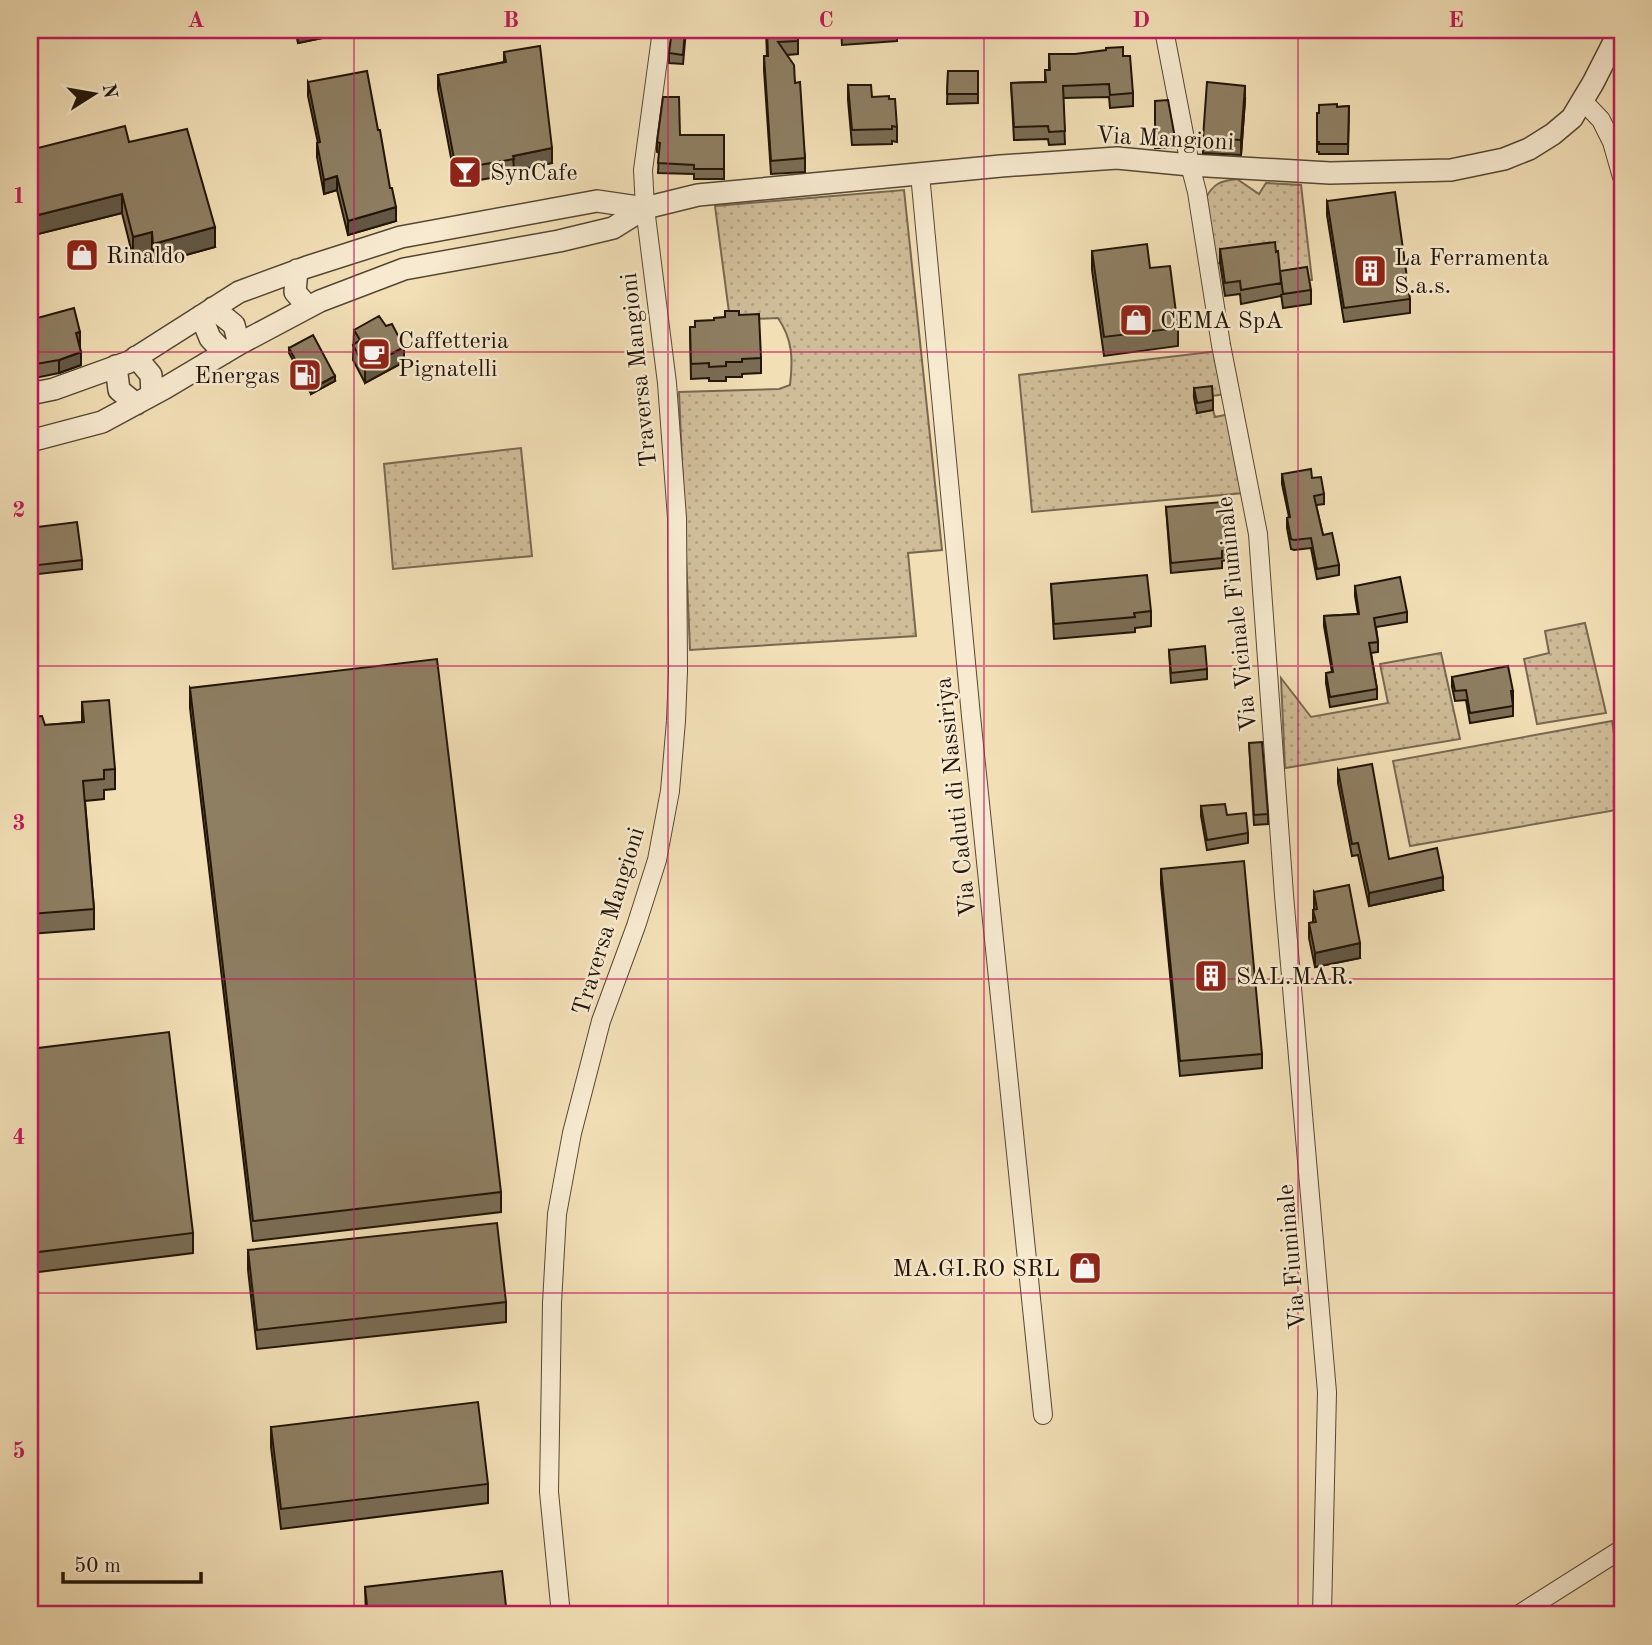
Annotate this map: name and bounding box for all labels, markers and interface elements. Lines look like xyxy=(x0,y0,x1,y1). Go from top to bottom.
text: A xyxy=(187,9,205,32)
text: B xyxy=(503,9,519,32)
text: C xyxy=(818,9,834,32)
text: D xyxy=(1132,9,1150,32)
text: E xyxy=(1448,9,1464,32)
north arrow xyxy=(60,60,130,130)
text: N xyxy=(98,82,119,101)
street label: Via Mangioni xyxy=(1095,124,1235,156)
bar icon: SynCafe xyxy=(446,153,484,191)
place label: SynCafe xyxy=(490,162,577,186)
text: 1 xyxy=(12,185,26,208)
shop icon: Rinaldo xyxy=(63,236,101,274)
place label: Rinaldo xyxy=(106,245,185,269)
place label: La Ferramenta S.a.s. xyxy=(1394,247,1549,299)
building icon: La Ferramenta S.a.s. xyxy=(1351,252,1389,290)
street label: Traversa Mangioni xyxy=(618,271,662,468)
shop icon: CEMA SpA xyxy=(1117,301,1155,339)
place label: CEMA SpA xyxy=(1160,310,1283,334)
place label: Caffetteria Pignatelli xyxy=(398,330,509,382)
cafe icon: Caffetteria Pignatelli xyxy=(355,335,393,373)
fuel station icon: Energas xyxy=(286,356,324,394)
place label: Energas xyxy=(194,365,280,389)
street label: Via Vicinale Fiuminale xyxy=(1214,495,1262,732)
text: 2 xyxy=(12,499,26,522)
street label: Via Caduti di Nassiriya xyxy=(932,676,982,918)
text: 3 xyxy=(12,812,26,835)
street label: Traversa Mangioni xyxy=(570,825,650,1018)
building icon: SAL.MAR. xyxy=(1192,957,1230,995)
place label: SAL.MAR. xyxy=(1236,966,1354,990)
text: 4 xyxy=(12,1126,26,1149)
street label: Via Fiuminale xyxy=(1275,1183,1311,1331)
shop icon: MA.GI.RO SRL xyxy=(1066,1249,1104,1287)
place label: MA.GI.RO SRL xyxy=(893,1258,1060,1282)
text: 5 xyxy=(12,1440,26,1463)
scale bar xyxy=(63,1540,201,1584)
text: 50 m xyxy=(74,1556,121,1577)

